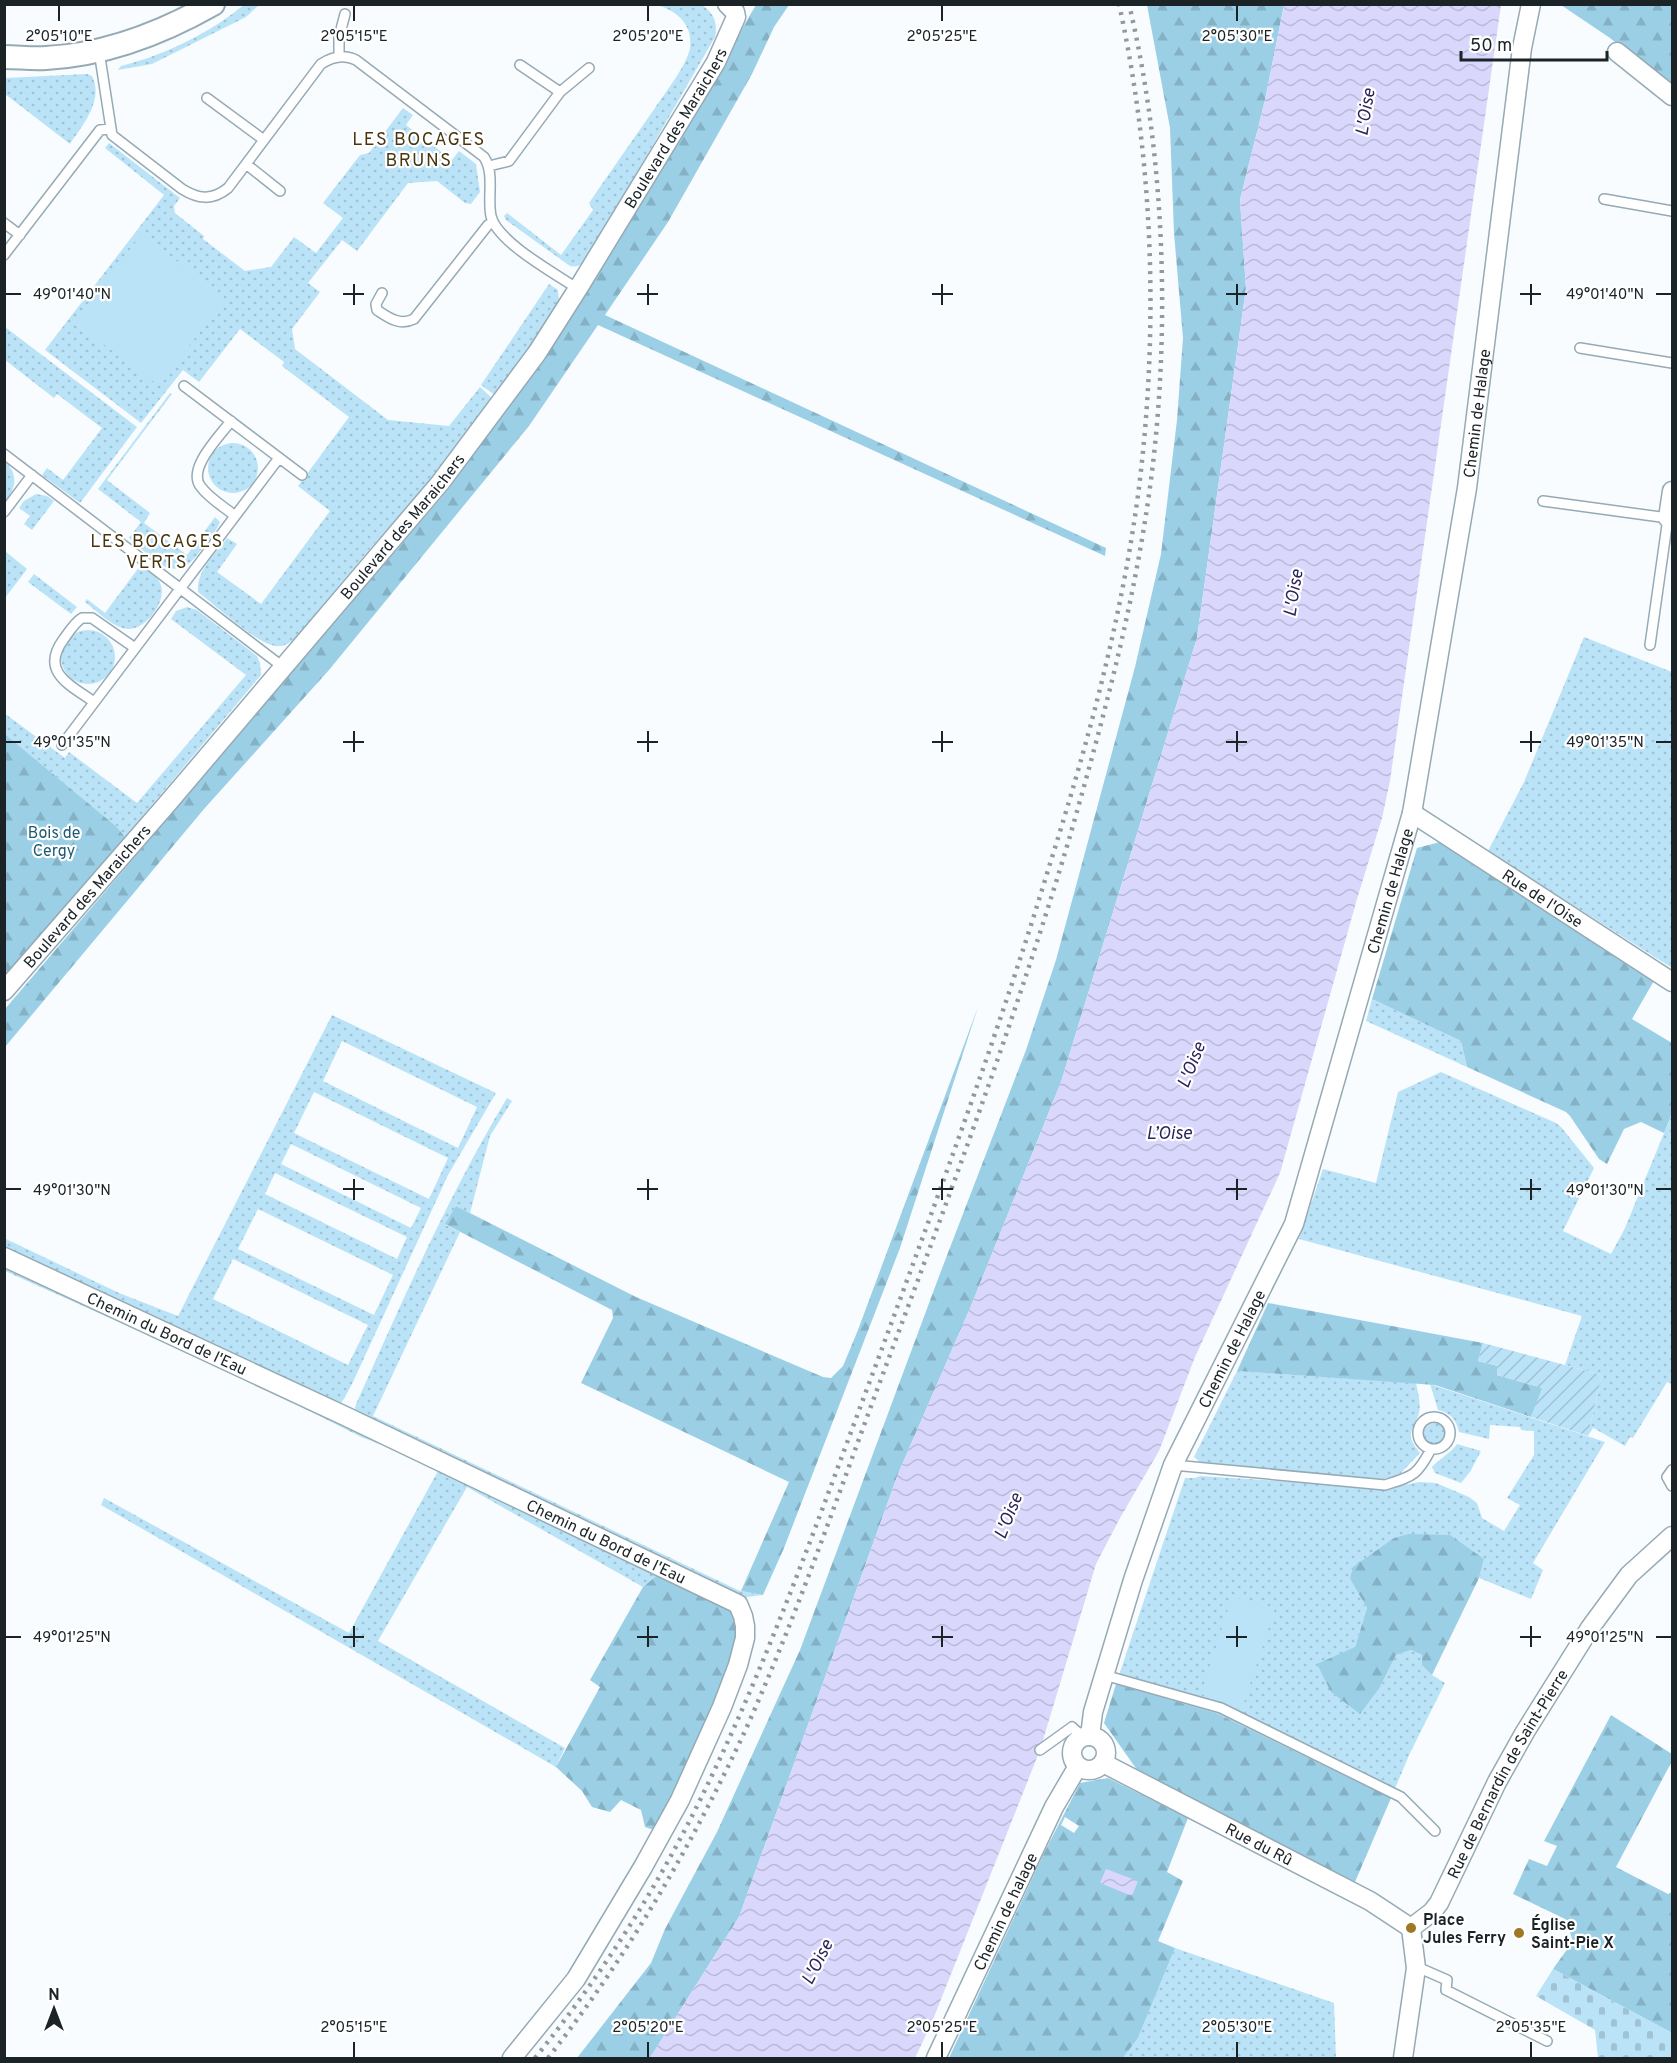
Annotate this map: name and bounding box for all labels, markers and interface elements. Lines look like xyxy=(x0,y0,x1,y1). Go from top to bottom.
scale bar xyxy=(1461,24,1606,62)
text: 2°05'10"E xyxy=(25,28,93,47)
text: 2°05'15"E xyxy=(320,28,388,47)
text: 2°05'20"E xyxy=(612,28,684,47)
text: 2°05'25"E xyxy=(907,28,978,47)
text: 2°05'30"E xyxy=(1201,28,1273,47)
text: 50 m xyxy=(1470,35,1512,58)
street label: Boulevard des Maraichers xyxy=(621,45,733,213)
water label: L'Oise xyxy=(1351,86,1382,138)
district label: LES BOCAGES BRUNS xyxy=(352,129,486,173)
text: 49°01'40"N xyxy=(33,286,111,305)
text: 49°01'40"N xyxy=(1566,286,1644,305)
street label: Chemin de Halage xyxy=(1460,348,1496,479)
street label: Boulevard des Maraichers xyxy=(337,451,470,605)
district label: LES BOCAGES VERTS xyxy=(90,531,224,575)
water label: L'Oise xyxy=(1279,567,1310,619)
text: 49°01'35"N xyxy=(33,734,111,753)
text: 49°01'35"N xyxy=(1566,734,1644,753)
street label: Boulevard des Maraichers xyxy=(20,821,156,973)
park label: Bois de Cergy xyxy=(28,824,80,862)
street label: Chemin de Halage xyxy=(1364,826,1419,957)
street label: Rue de l'Oise xyxy=(1497,866,1586,933)
water label: L'Oise xyxy=(1173,1039,1212,1092)
water label: L’Oise xyxy=(1146,1123,1193,1146)
text: 49°01'30"N xyxy=(33,1182,111,1201)
text: 49°01'30"N xyxy=(1566,1182,1644,1201)
street label: Chemin de Halage xyxy=(1195,1287,1271,1412)
street label: Chemin du Bord de l'Eau xyxy=(83,1289,250,1381)
water label: L'Oise xyxy=(990,1490,1029,1543)
street label: Chemin du Bord de l'Eau xyxy=(522,1496,689,1590)
text: 49°01'25"N xyxy=(33,1629,111,1648)
text: 49°01'25"N xyxy=(1566,1629,1644,1648)
street label: Rue de Bernardin de Saint-Pierre xyxy=(1444,1666,1574,1882)
street label: Rue du Rû xyxy=(1221,1820,1296,1871)
street label: Chemin de halage xyxy=(970,1850,1043,1974)
place label: Place Jules Ferry xyxy=(1423,1911,1506,1949)
place label: Église Saint-Pie X xyxy=(1531,1914,1614,1954)
marker: Place Jules Ferry xyxy=(1404,1921,1418,1935)
marker: Église Saint-Pie X xyxy=(1512,1926,1526,1940)
water label: L'Oise xyxy=(797,1936,840,1989)
north arrow xyxy=(24,1979,84,2039)
text: N xyxy=(48,1986,60,2006)
text: 2°05'15"E xyxy=(320,2019,388,2038)
text: 2°05'20"E xyxy=(612,2019,684,2038)
text: 2°05'25"E xyxy=(907,2019,978,2038)
text: 2°05'30"E xyxy=(1201,2019,1273,2038)
text: 2°05'35"E xyxy=(1496,2019,1566,2038)

